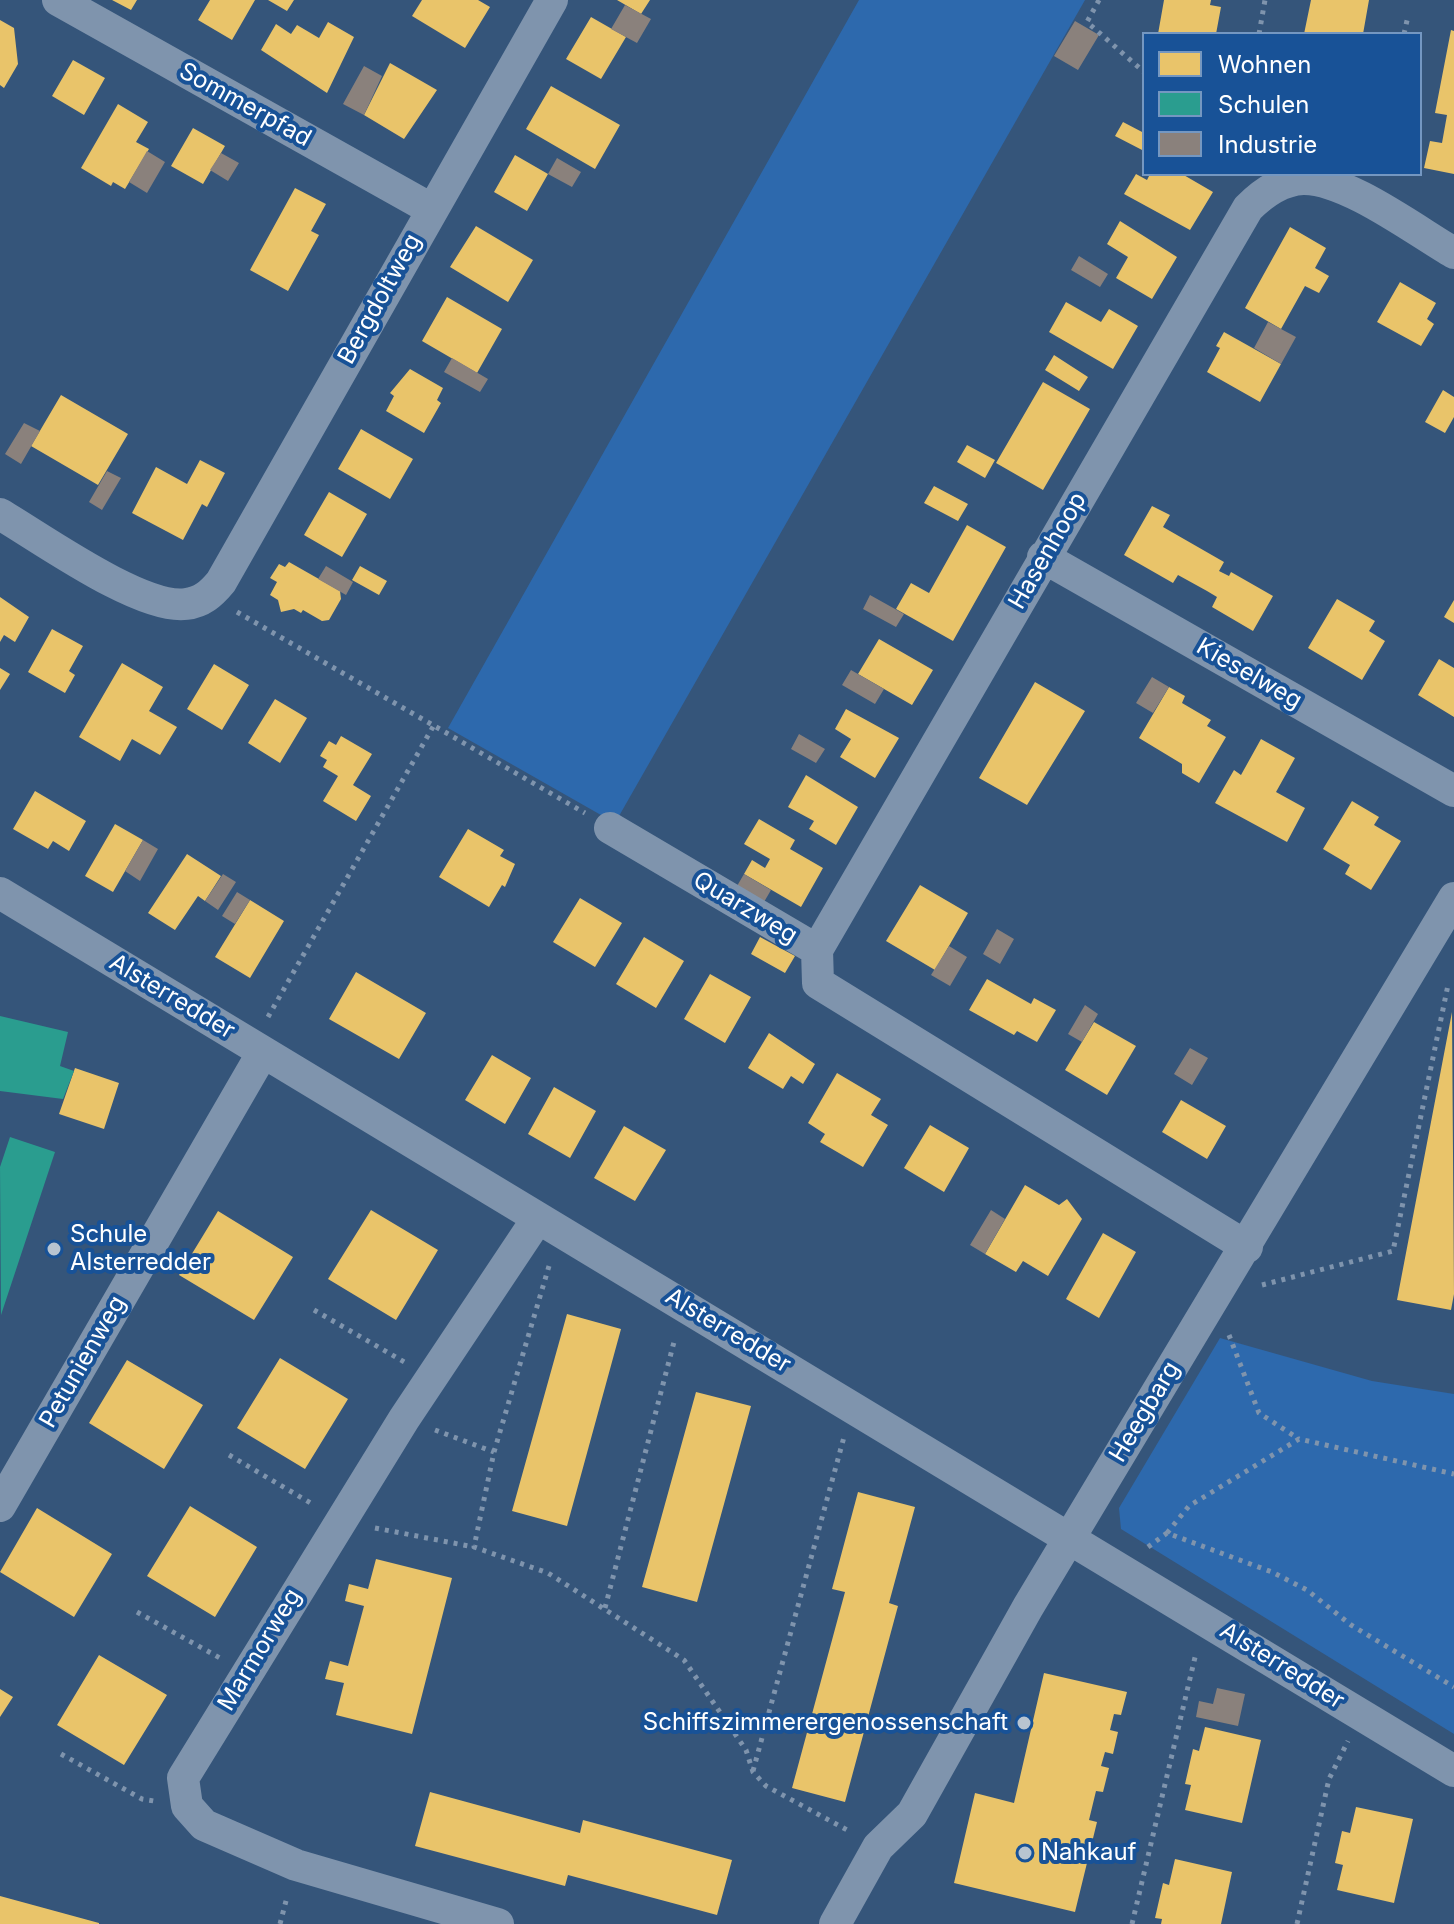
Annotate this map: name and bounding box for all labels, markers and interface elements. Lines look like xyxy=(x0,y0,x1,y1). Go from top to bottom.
legend xyxy=(1142,32,1422,176)
text: Wohnen xyxy=(1218,50,1311,79)
street label: Sommerpfad xyxy=(174,57,316,153)
text: Schulen xyxy=(1218,90,1309,119)
text: Industrie xyxy=(1218,130,1317,159)
street label: Bergdoltweg xyxy=(332,229,428,369)
street label: Hasenhoop xyxy=(1003,488,1093,614)
street label: Kieselweg xyxy=(1191,632,1307,716)
street label: Quarzweg xyxy=(688,866,802,950)
street label: Alsterredder xyxy=(104,948,240,1046)
place label: Schule Alsterredder xyxy=(70,1221,211,1277)
marker: Schule Alsterredder xyxy=(45,1240,63,1258)
street label: Alsterredder xyxy=(660,1282,796,1380)
street label: Petunienweg xyxy=(34,1291,132,1433)
street label: Heegbarg xyxy=(1104,1356,1186,1468)
street label: Marmorweg xyxy=(212,1584,308,1716)
street label: Alsterredder xyxy=(1215,1616,1349,1716)
place label: Schiffszimmerergenossenschaft xyxy=(643,1709,1008,1737)
marker: Schiffszimmerergenossenschaft xyxy=(1015,1714,1033,1732)
place label: Nahkauf xyxy=(1041,1839,1136,1867)
marker: Nahkauf xyxy=(1016,1844,1034,1862)

